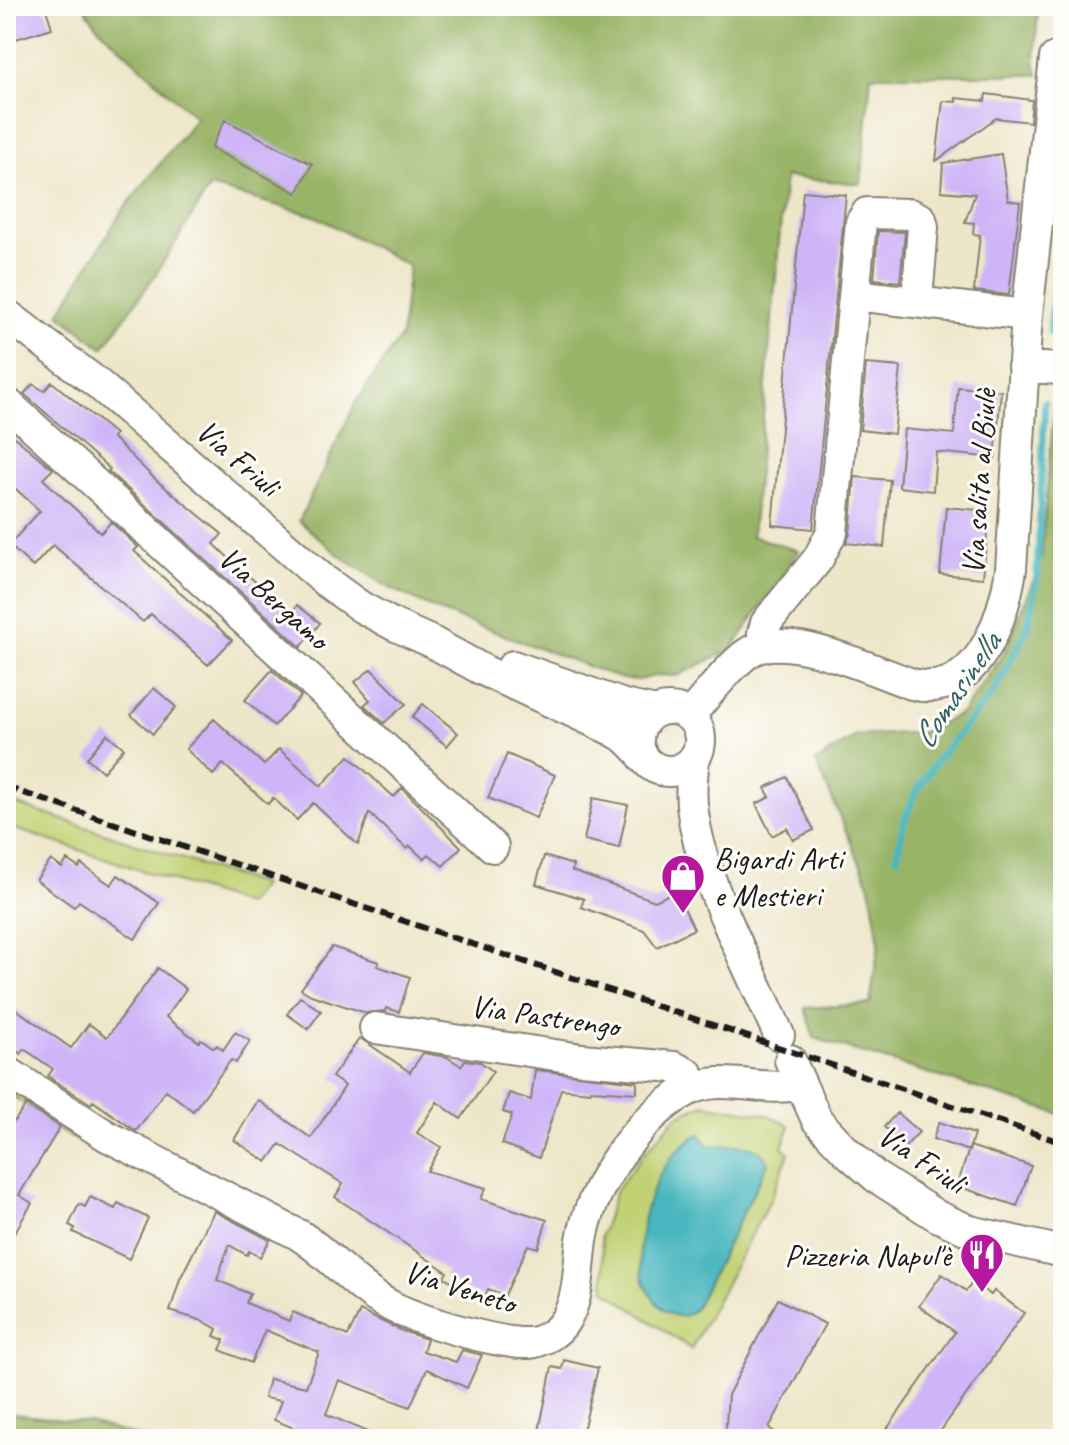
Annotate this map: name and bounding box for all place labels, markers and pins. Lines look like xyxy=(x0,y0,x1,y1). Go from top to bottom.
place label: Bigardi Arti e Mestieri xyxy=(714,838,847,916)
shop icon: Bigardi Arti e Mestieri xyxy=(659,852,707,915)
restaurant icon: Pizzeria Napul'è xyxy=(958,1231,1006,1294)
place label: Pizzeria Napul'è xyxy=(785,1235,954,1276)

